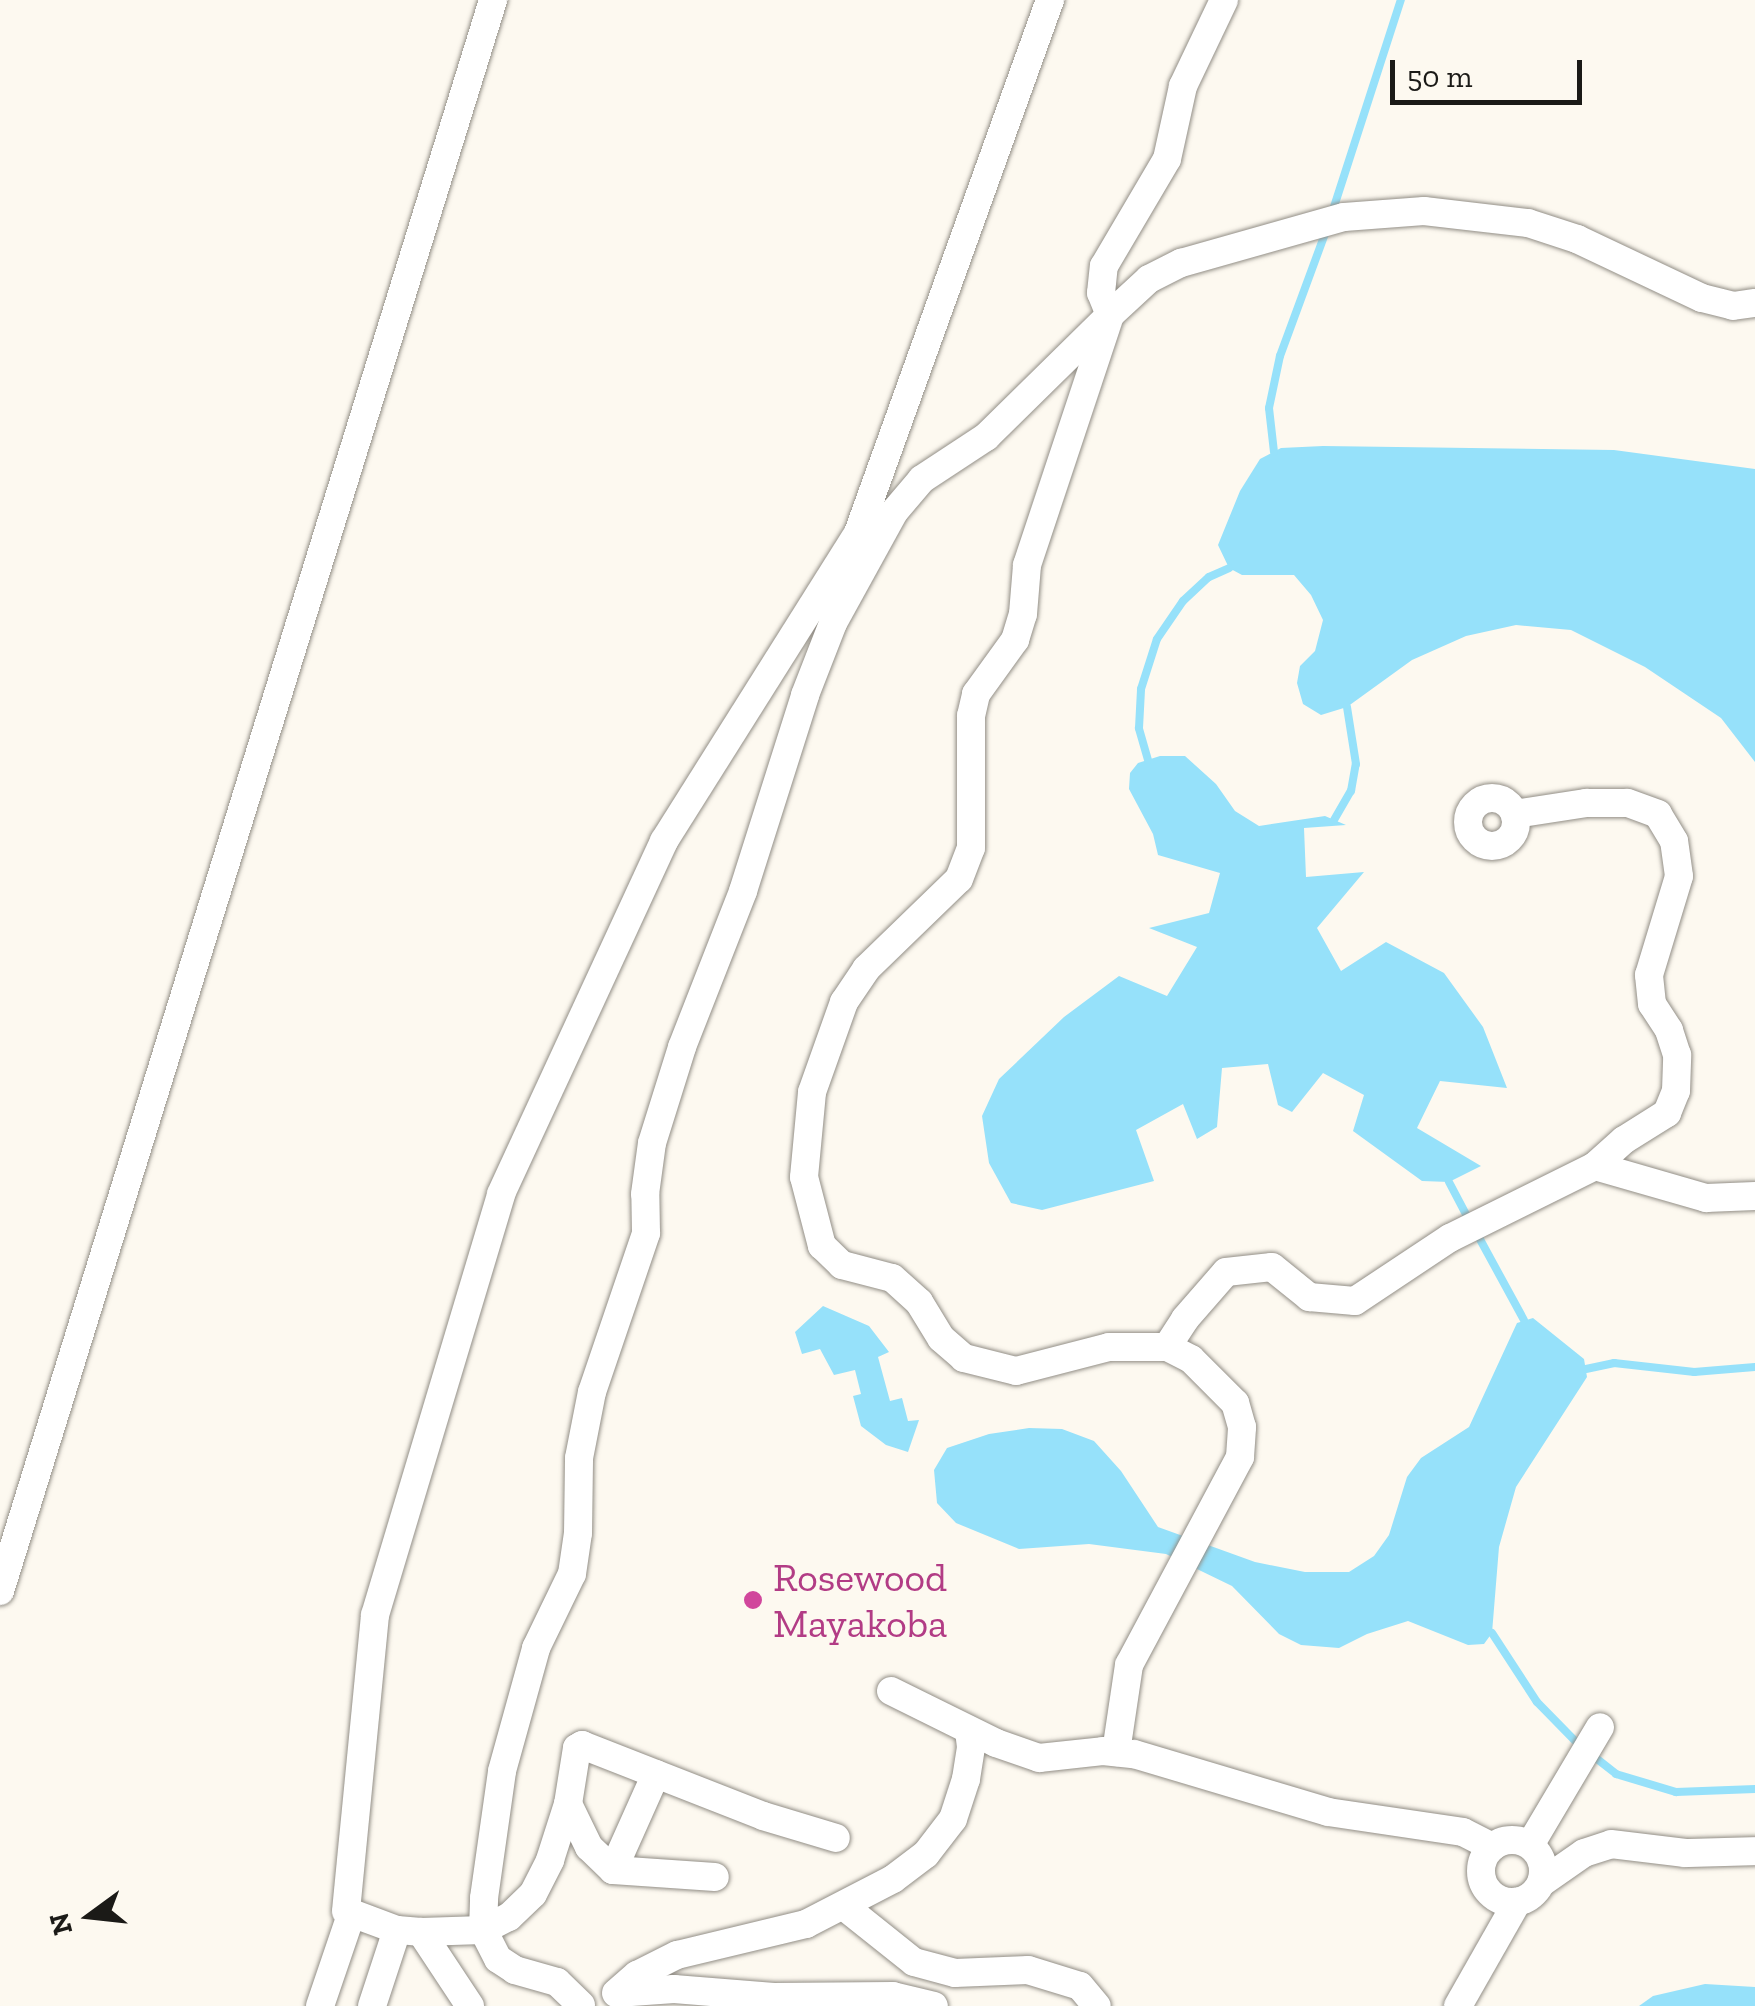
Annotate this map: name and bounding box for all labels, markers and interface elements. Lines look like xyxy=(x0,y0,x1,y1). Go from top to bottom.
scale bar xyxy=(1395,40,1588,102)
text: 50 m xyxy=(1407,59,1472,95)
place label: Rosewood Mayakoba xyxy=(773,1553,947,1647)
marker: Rosewood Mayakoba xyxy=(742,1589,764,1611)
north arrow xyxy=(40,1866,140,1966)
text: N xyxy=(42,1909,79,1938)

